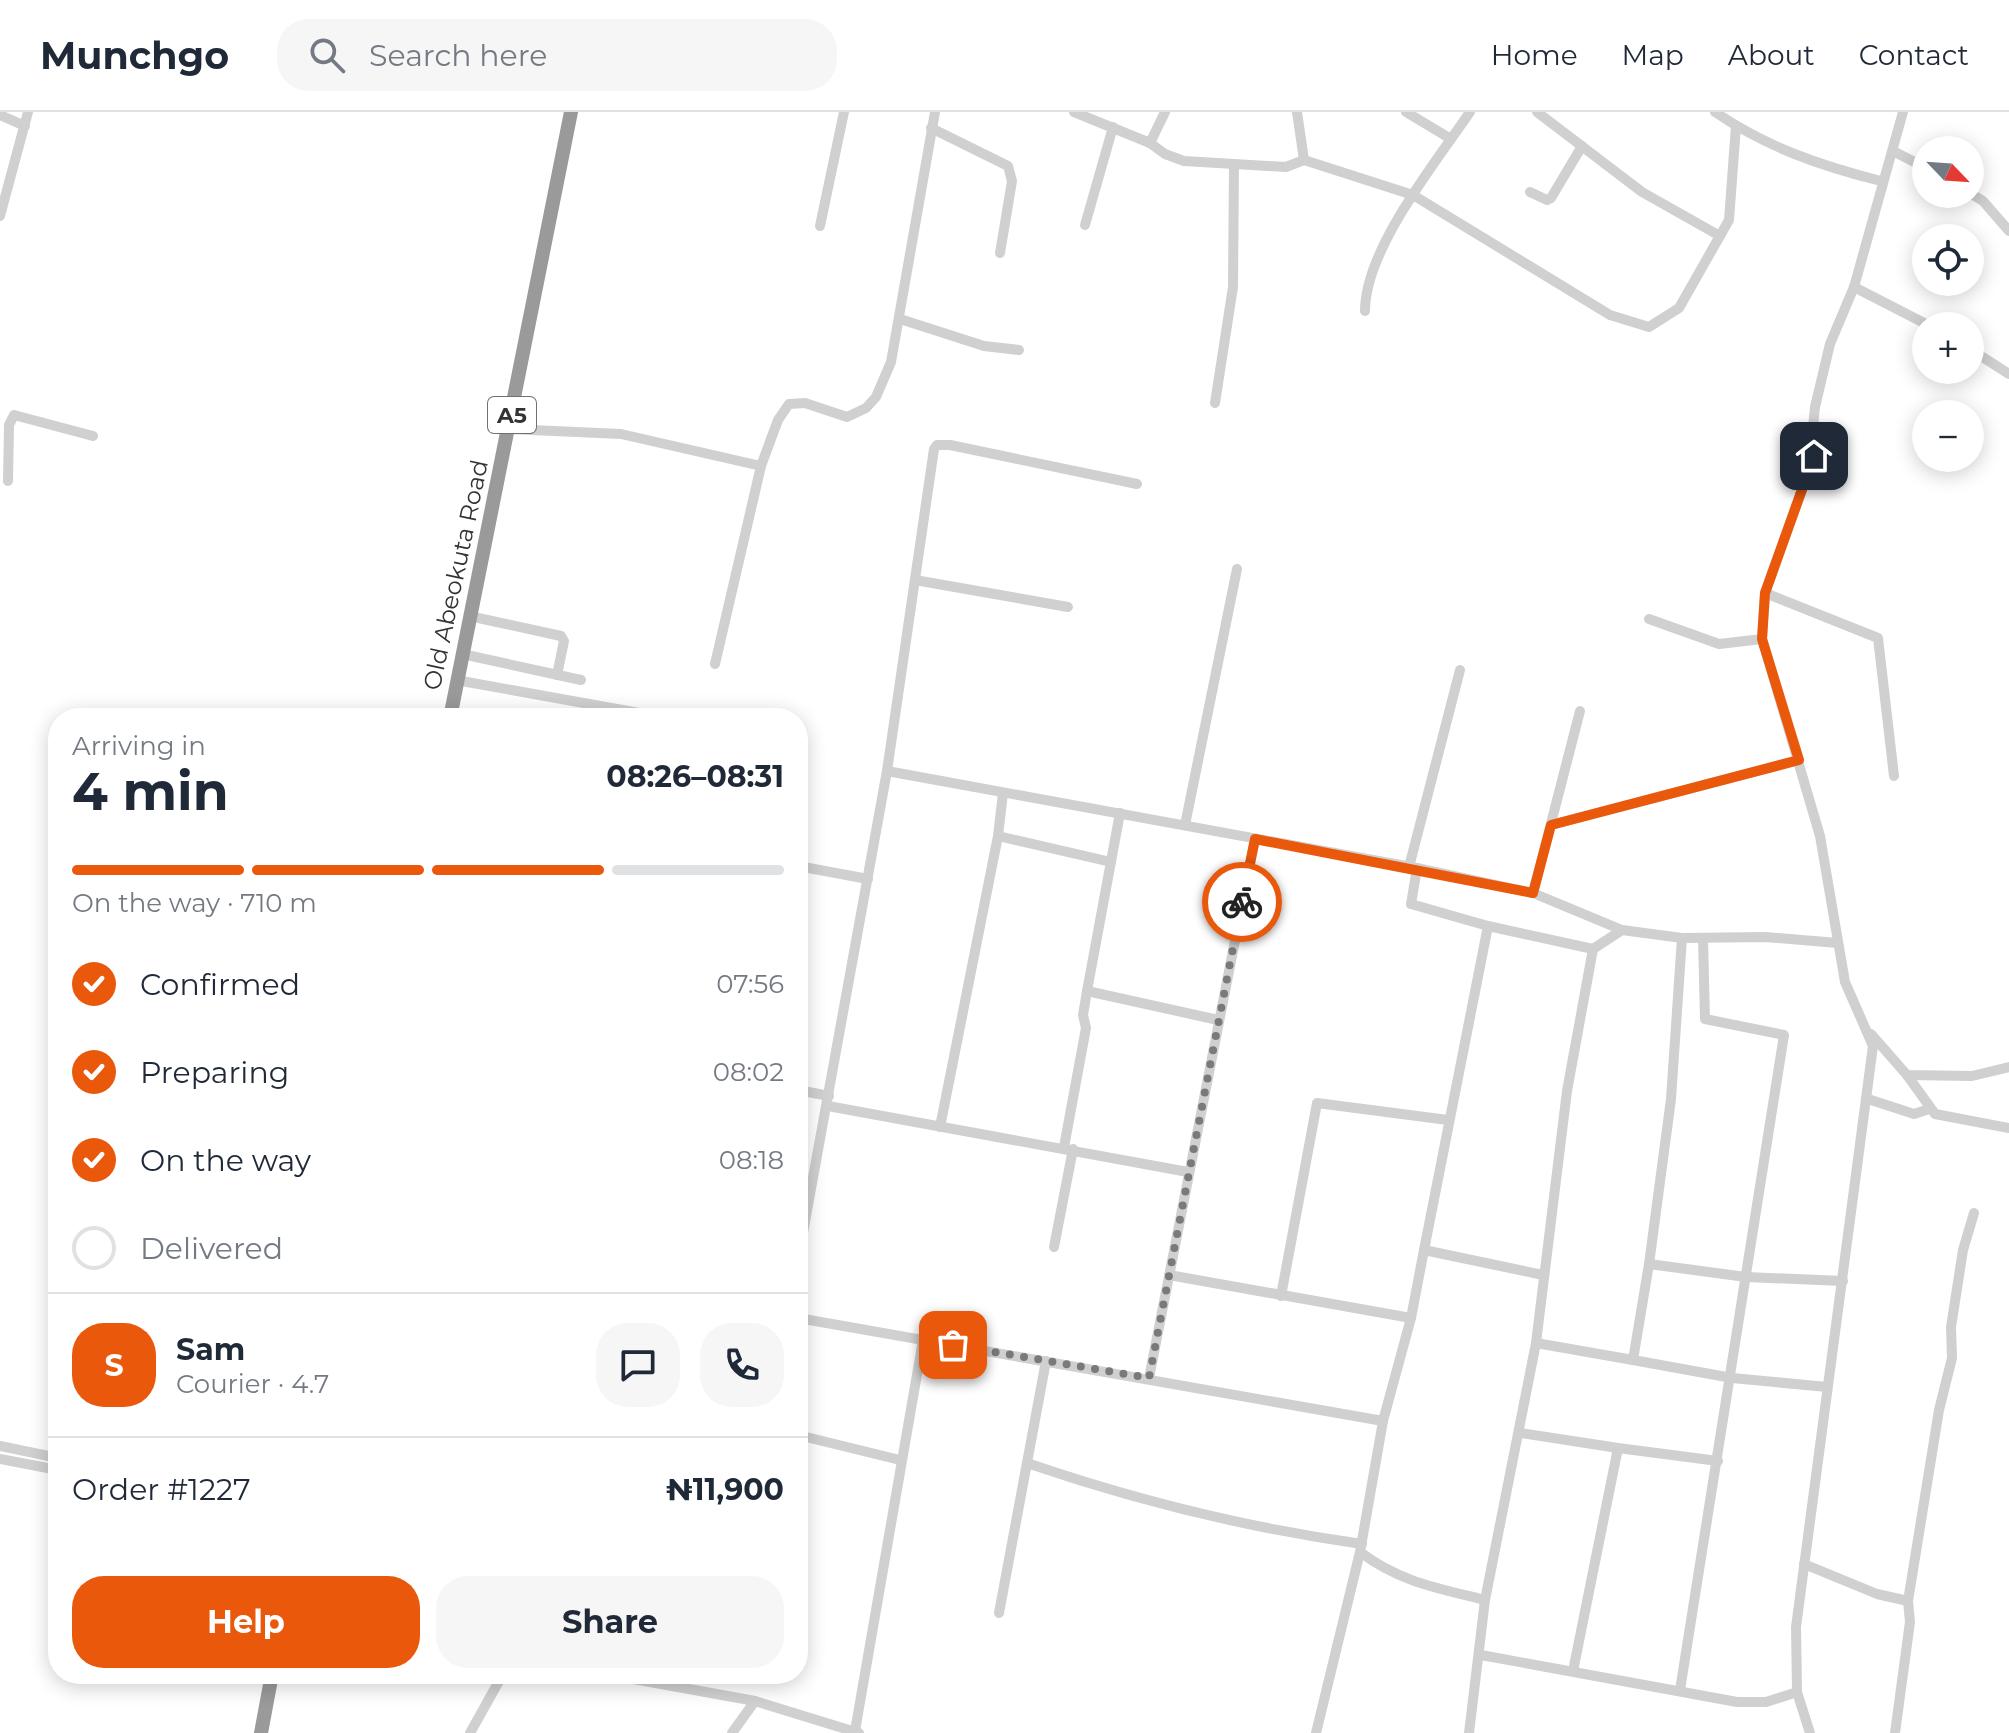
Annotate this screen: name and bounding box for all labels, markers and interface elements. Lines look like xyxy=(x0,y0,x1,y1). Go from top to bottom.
search box xyxy=(277,19,837,91)
text: Munchgo xyxy=(40,32,229,79)
icon: search xyxy=(305,33,349,77)
text: Search here xyxy=(369,37,547,74)
text: Home xyxy=(1491,38,1578,72)
text: Map xyxy=(1622,38,1684,72)
text: About xyxy=(1728,38,1815,72)
text: Contact xyxy=(1859,38,1969,72)
north arrow xyxy=(1912,136,1984,208)
map controls xyxy=(1912,136,1984,472)
button: locate xyxy=(1912,224,1984,296)
button: + xyxy=(1912,312,1984,384)
road number: A5 xyxy=(488,397,536,433)
button: − xyxy=(1912,400,1984,472)
pin xyxy=(1780,422,1848,490)
icon: home xyxy=(1792,434,1836,478)
street label: Old Abeokuta Road xyxy=(417,457,494,693)
text: Arriving in xyxy=(72,730,206,762)
text: 08:26–08:31 xyxy=(606,758,784,795)
text: 4 min xyxy=(72,760,229,823)
courier xyxy=(1202,862,1282,942)
icon: bike xyxy=(1220,880,1264,924)
text: On the way · 710 m xyxy=(72,887,317,919)
icon: check xyxy=(72,962,116,1006)
text: Confirmed xyxy=(140,966,300,1003)
text: 07:56 xyxy=(716,968,784,1000)
icon: check xyxy=(72,1050,116,1094)
text: Preparing xyxy=(140,1054,289,1091)
text: 08:02 xyxy=(713,1056,784,1088)
icon: check xyxy=(72,1138,116,1182)
text: On the way xyxy=(140,1142,311,1179)
text: 08:18 xyxy=(719,1144,784,1176)
text: Delivered xyxy=(140,1230,283,1267)
pin xyxy=(919,1311,987,1379)
button: chat xyxy=(596,1323,680,1407)
button: phone xyxy=(700,1323,784,1407)
icon: bag xyxy=(931,1323,975,1367)
text: Sam xyxy=(176,1331,245,1368)
text: S xyxy=(104,1347,124,1384)
text: Courier · 4.7 xyxy=(176,1368,329,1400)
text: Order #1227 xyxy=(72,1471,251,1508)
text: ₦11,900 xyxy=(666,1471,784,1508)
button: Help xyxy=(72,1576,420,1668)
button: Share xyxy=(436,1576,784,1668)

